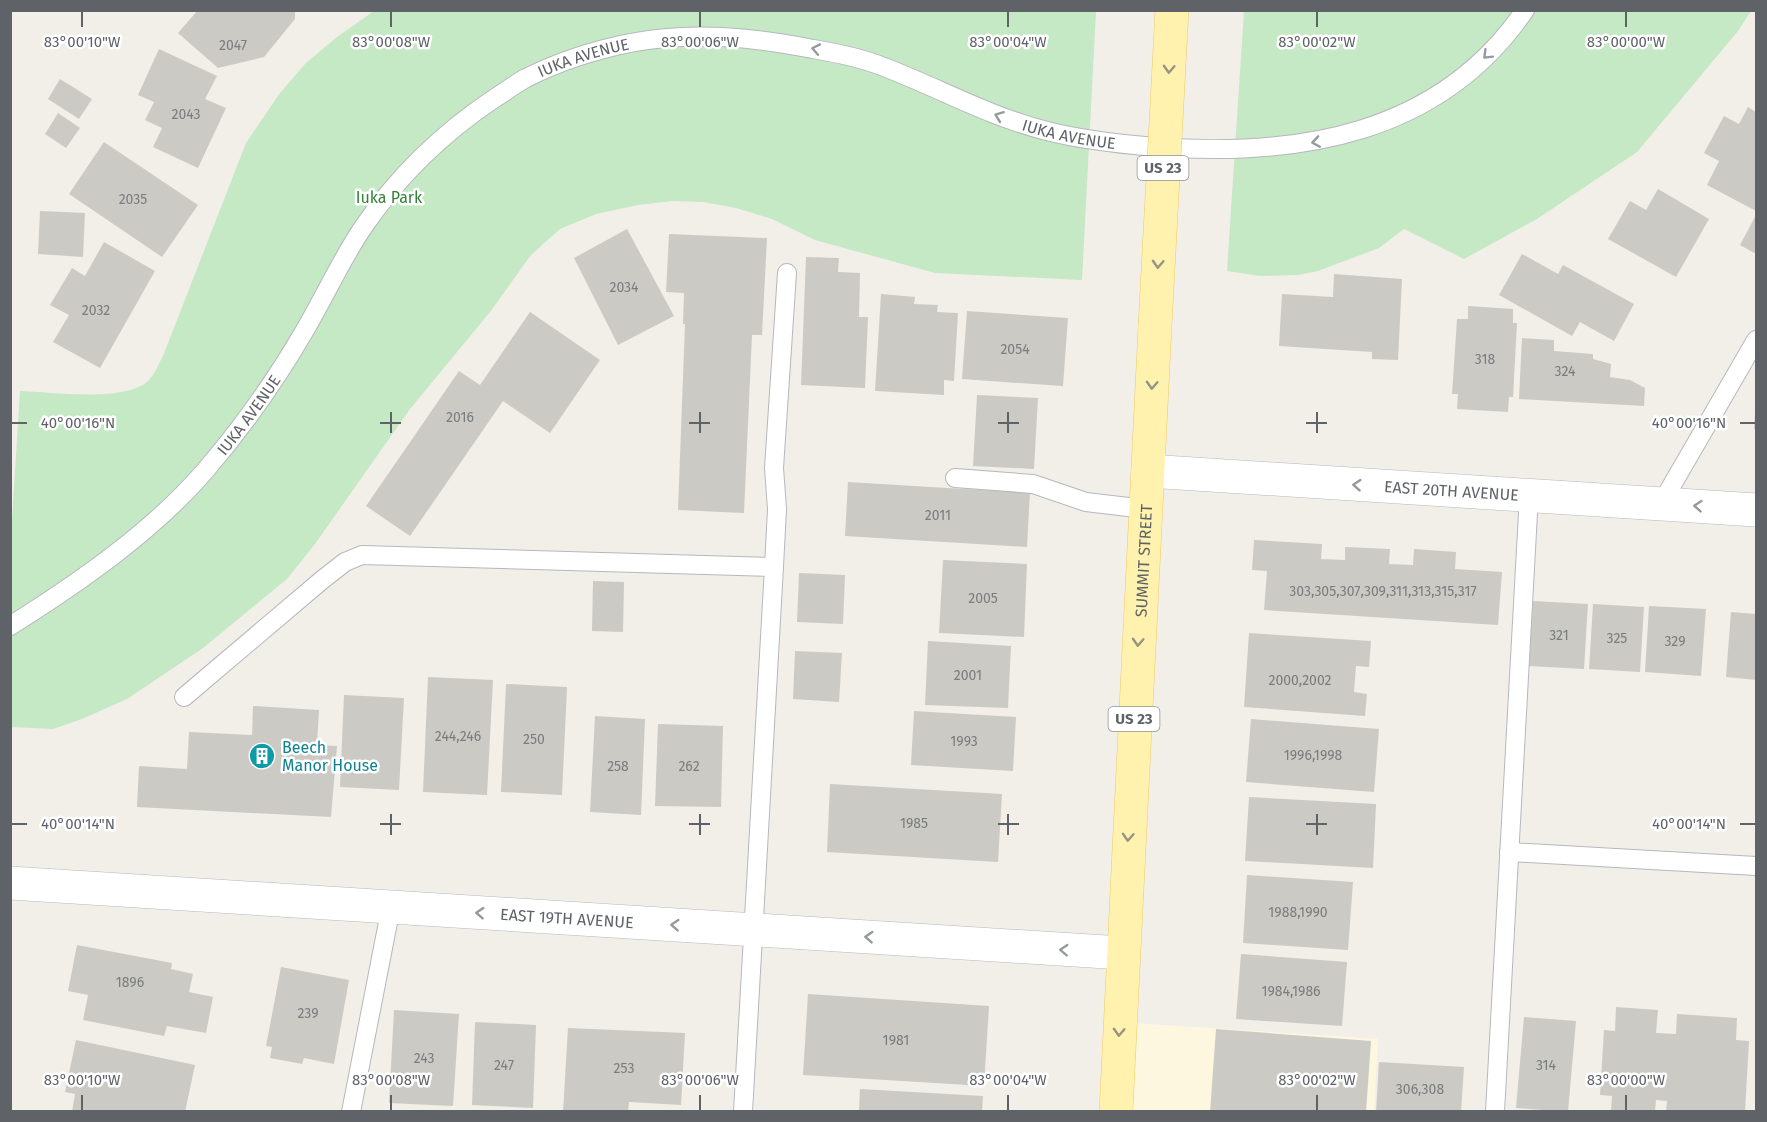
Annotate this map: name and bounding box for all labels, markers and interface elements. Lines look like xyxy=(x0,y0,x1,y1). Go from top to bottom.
text: 83°00'10"W xyxy=(44,33,121,51)
text: 83°00'08"W xyxy=(352,33,431,51)
text: 83°00'06"W xyxy=(661,33,739,51)
text: 83°00'04"W xyxy=(969,33,1047,51)
text: 83°00'02"W xyxy=(1278,33,1356,51)
text: 83°00'00"W xyxy=(1587,33,1666,51)
street label: IUKA AVENUE xyxy=(535,34,631,81)
house number: 2047 xyxy=(219,37,247,54)
one-way arrow xyxy=(812,43,822,56)
one-way arrow xyxy=(1484,48,1495,59)
one-way arrow xyxy=(1162,64,1175,73)
house number: 2043 xyxy=(172,106,200,123)
one-way arrow xyxy=(994,111,1005,123)
street label: IUKA AVENUE xyxy=(1020,115,1117,153)
one-way arrow xyxy=(1311,135,1320,147)
road number: US 23 xyxy=(1138,156,1188,180)
park label: Iuka Park xyxy=(356,188,423,207)
house number: 2035 xyxy=(119,191,147,208)
one-way arrow xyxy=(1152,259,1165,268)
house number: 2034 xyxy=(610,279,639,296)
house number: 2032 xyxy=(82,302,110,319)
house number: 2054 xyxy=(1000,341,1030,358)
house number: 318 xyxy=(1475,351,1495,368)
house number: 324 xyxy=(1555,363,1576,380)
street label: IUKA AVENUE xyxy=(213,371,284,459)
one-way arrow xyxy=(1146,380,1159,389)
house number: 2016 xyxy=(446,409,474,426)
text: 40°00'16"N xyxy=(41,414,115,432)
text: 40°00'16"N xyxy=(1652,414,1726,432)
street label: EAST 20TH AVENUE xyxy=(1383,477,1519,504)
one-way arrow xyxy=(1352,479,1361,492)
one-way arrow xyxy=(1694,500,1703,513)
street label: SUMMIT STREET xyxy=(1131,503,1156,618)
house number: 2011 xyxy=(925,507,951,524)
house number: 303,305,307,309,311,313,315,317 xyxy=(1289,583,1477,600)
house number: 2005 xyxy=(968,590,998,607)
house number: 321 xyxy=(1549,627,1569,644)
house number: 325 xyxy=(1607,630,1627,647)
house number: 329 xyxy=(1665,633,1686,650)
one-way arrow xyxy=(1132,638,1145,647)
house number: 2001 xyxy=(954,667,982,684)
house number: 2000,2002 xyxy=(1268,672,1332,689)
road number: US 23 xyxy=(1108,707,1160,731)
house number: 244,246 xyxy=(435,728,481,745)
house number: 250 xyxy=(523,731,545,748)
house number: 1993 xyxy=(950,733,978,750)
place label: Beech Manor House xyxy=(282,738,378,775)
building icon: Beech Manor House xyxy=(247,741,277,771)
house number: 1996,1998 xyxy=(1284,747,1343,764)
house number: 258 xyxy=(607,758,629,775)
house number: 262 xyxy=(678,758,700,775)
text: 40°00'14"N xyxy=(41,815,115,833)
house number: 1985 xyxy=(900,815,928,832)
text: 40°00'14"N xyxy=(1652,815,1726,833)
one-way arrow xyxy=(1122,833,1135,842)
street label: EAST 19TH AVENUE xyxy=(500,904,634,932)
house number: 1988,1990 xyxy=(1268,904,1328,921)
one-way arrow xyxy=(475,906,484,919)
one-way arrow xyxy=(670,919,679,932)
one-way arrow xyxy=(865,931,874,944)
one-way arrow xyxy=(1059,943,1068,956)
house number: 1896 xyxy=(116,974,144,991)
house number: 1984,1986 xyxy=(1261,983,1321,1000)
house number: 239 xyxy=(297,1005,319,1022)
one-way arrow xyxy=(1112,1027,1125,1036)
house number: 1981 xyxy=(883,1032,909,1049)
house number: 243 xyxy=(414,1050,434,1067)
house number: 247 xyxy=(494,1057,514,1074)
house number: 314 xyxy=(1536,1057,1557,1074)
house number: 253 xyxy=(614,1060,634,1077)
text: 83°00'10"W xyxy=(44,1071,121,1089)
text: 83°00'08"W xyxy=(352,1071,431,1089)
text: 83°00'06"W xyxy=(661,1071,739,1089)
text: 83°00'04"W xyxy=(969,1071,1047,1089)
text: 83°00'02"W xyxy=(1278,1071,1356,1089)
text: 83°00'00"W xyxy=(1587,1071,1666,1089)
house number: 306,308 xyxy=(1396,1081,1444,1098)

